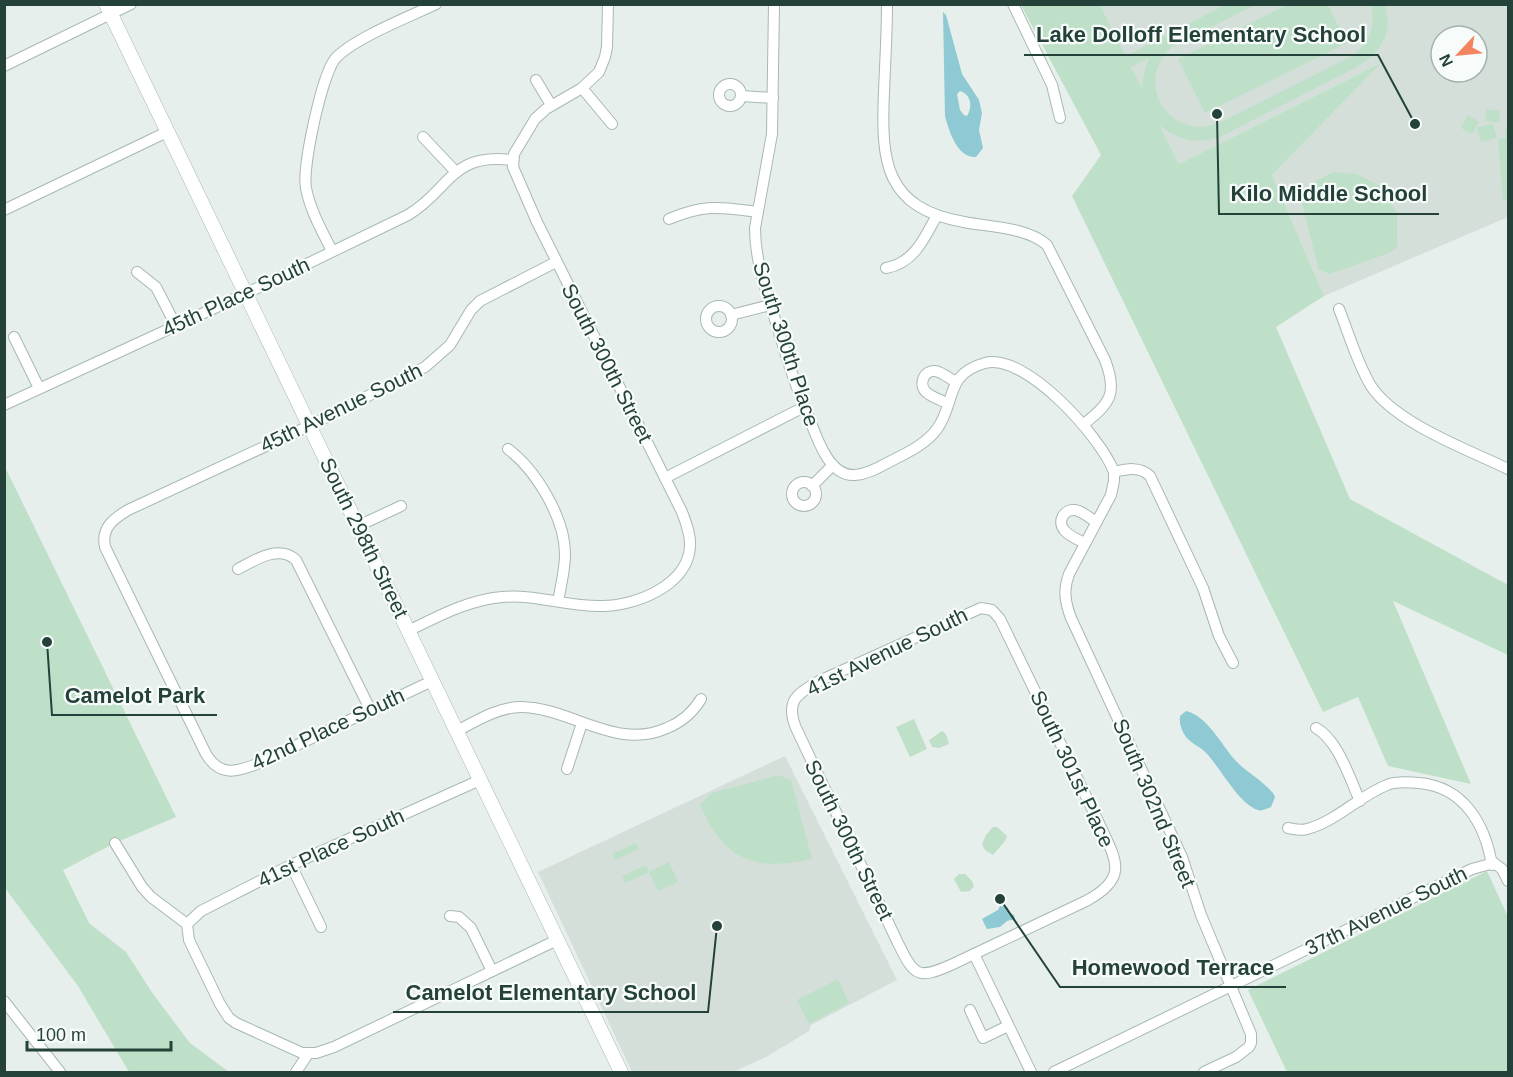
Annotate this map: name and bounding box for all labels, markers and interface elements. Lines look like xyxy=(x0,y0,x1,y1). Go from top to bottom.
callout: Lake Dolloff Elementary School xyxy=(1024,15,1378,55)
text: Lake Dolloff Elementary School xyxy=(1036,22,1366,47)
north arrow xyxy=(1429,24,1489,84)
text: N xyxy=(1436,51,1456,69)
callout: Kilo Middle School xyxy=(1219,174,1439,214)
text: Kilo Middle School xyxy=(1231,181,1427,206)
street label: 45th Place South xyxy=(158,252,313,341)
street label: South 300th Place xyxy=(749,259,824,429)
street label: South 300th Street xyxy=(557,280,658,446)
street label: 45th Avenue South xyxy=(256,358,425,457)
street label: South 298th Street xyxy=(316,454,413,622)
street label: 41st Avenue South xyxy=(803,603,971,700)
callout: Camelot Park xyxy=(52,675,217,715)
text: Camelot Park xyxy=(65,683,206,708)
street label: 42nd Place South xyxy=(248,683,408,774)
street label: South 301st Place xyxy=(1026,687,1119,851)
street label: South 302nd Street xyxy=(1109,715,1200,891)
street label: South 300th Street xyxy=(801,756,898,924)
street label: 41st Place South xyxy=(254,804,408,892)
street label: 37th Avenue South xyxy=(1301,861,1470,960)
callout: Homewood Terrace xyxy=(1060,947,1286,987)
text: Homewood Terrace xyxy=(1072,955,1274,980)
callout: Camelot Elementary School xyxy=(393,972,708,1012)
text: Camelot Elementary School xyxy=(406,980,696,1005)
scale bar xyxy=(27,1014,171,1052)
text: 100 m xyxy=(36,1025,86,1045)

